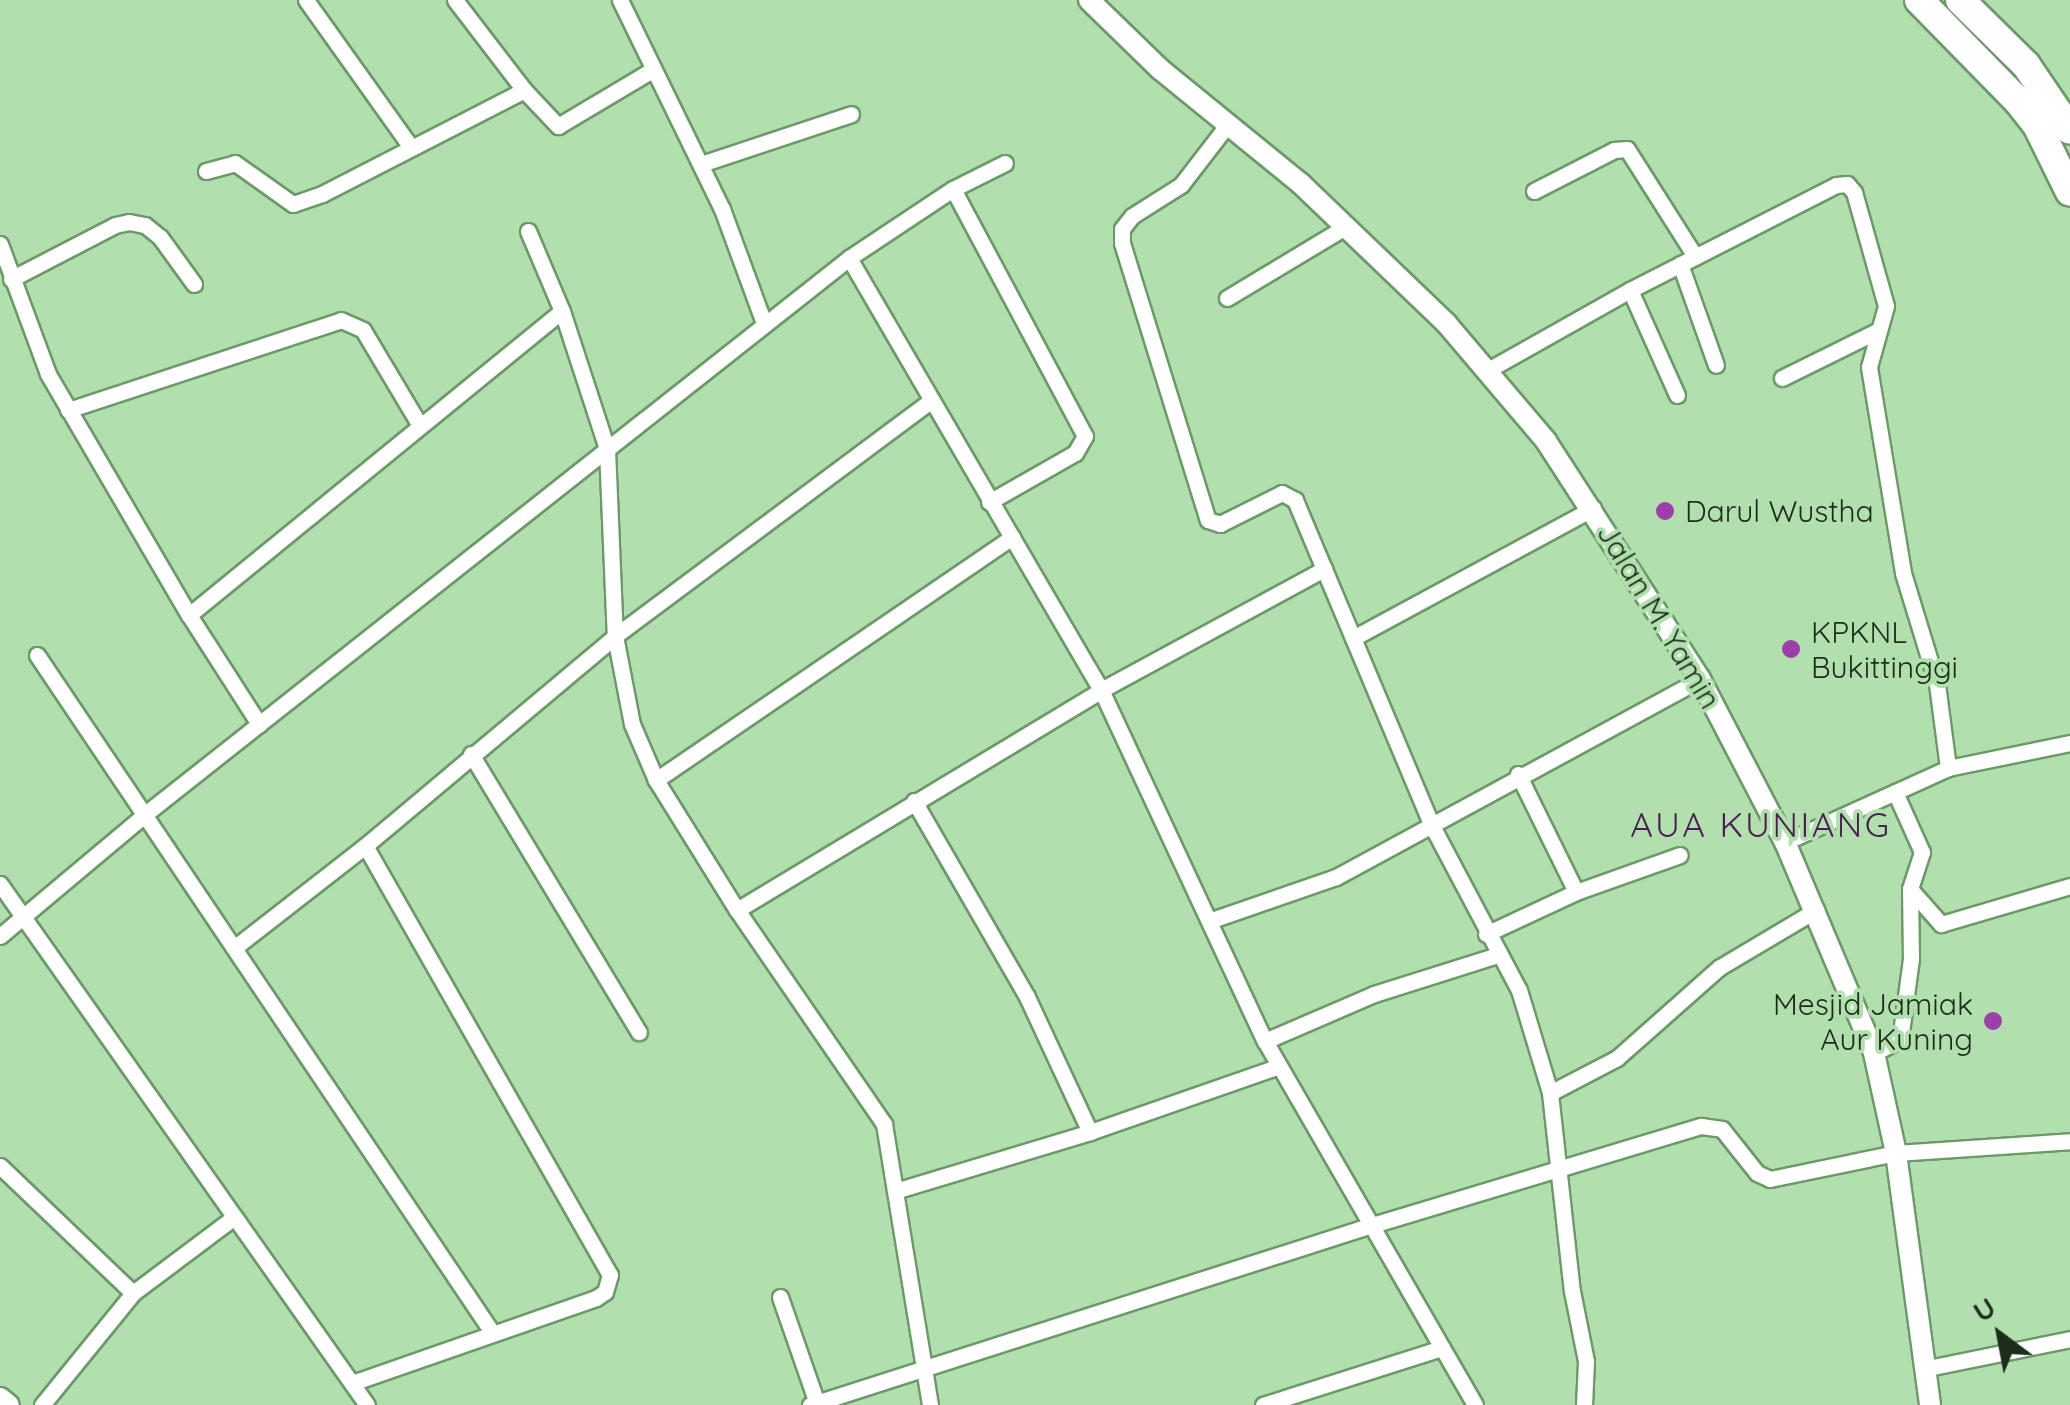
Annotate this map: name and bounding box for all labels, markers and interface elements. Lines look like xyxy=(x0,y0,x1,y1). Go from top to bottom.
place label: Darul Wustha xyxy=(1685,493,1874,529)
marker: Darul Wustha xyxy=(1654,500,1676,522)
street label: Jalan M. Yamin xyxy=(1590,517,1728,715)
place label: KPKNL Bukittinggi xyxy=(1811,614,1958,684)
marker: KPKNL Bukittinggi xyxy=(1780,638,1802,660)
district label: AUA KUNIANG xyxy=(1630,803,1892,845)
place label: Mesjid Jamiak Aur Kuning xyxy=(1773,986,1973,1056)
marker: Mesjid Jamiak Aur Kuning xyxy=(1982,1010,2004,1032)
north arrow xyxy=(1950,1285,2050,1385)
text: U xyxy=(1966,1289,2001,1329)

